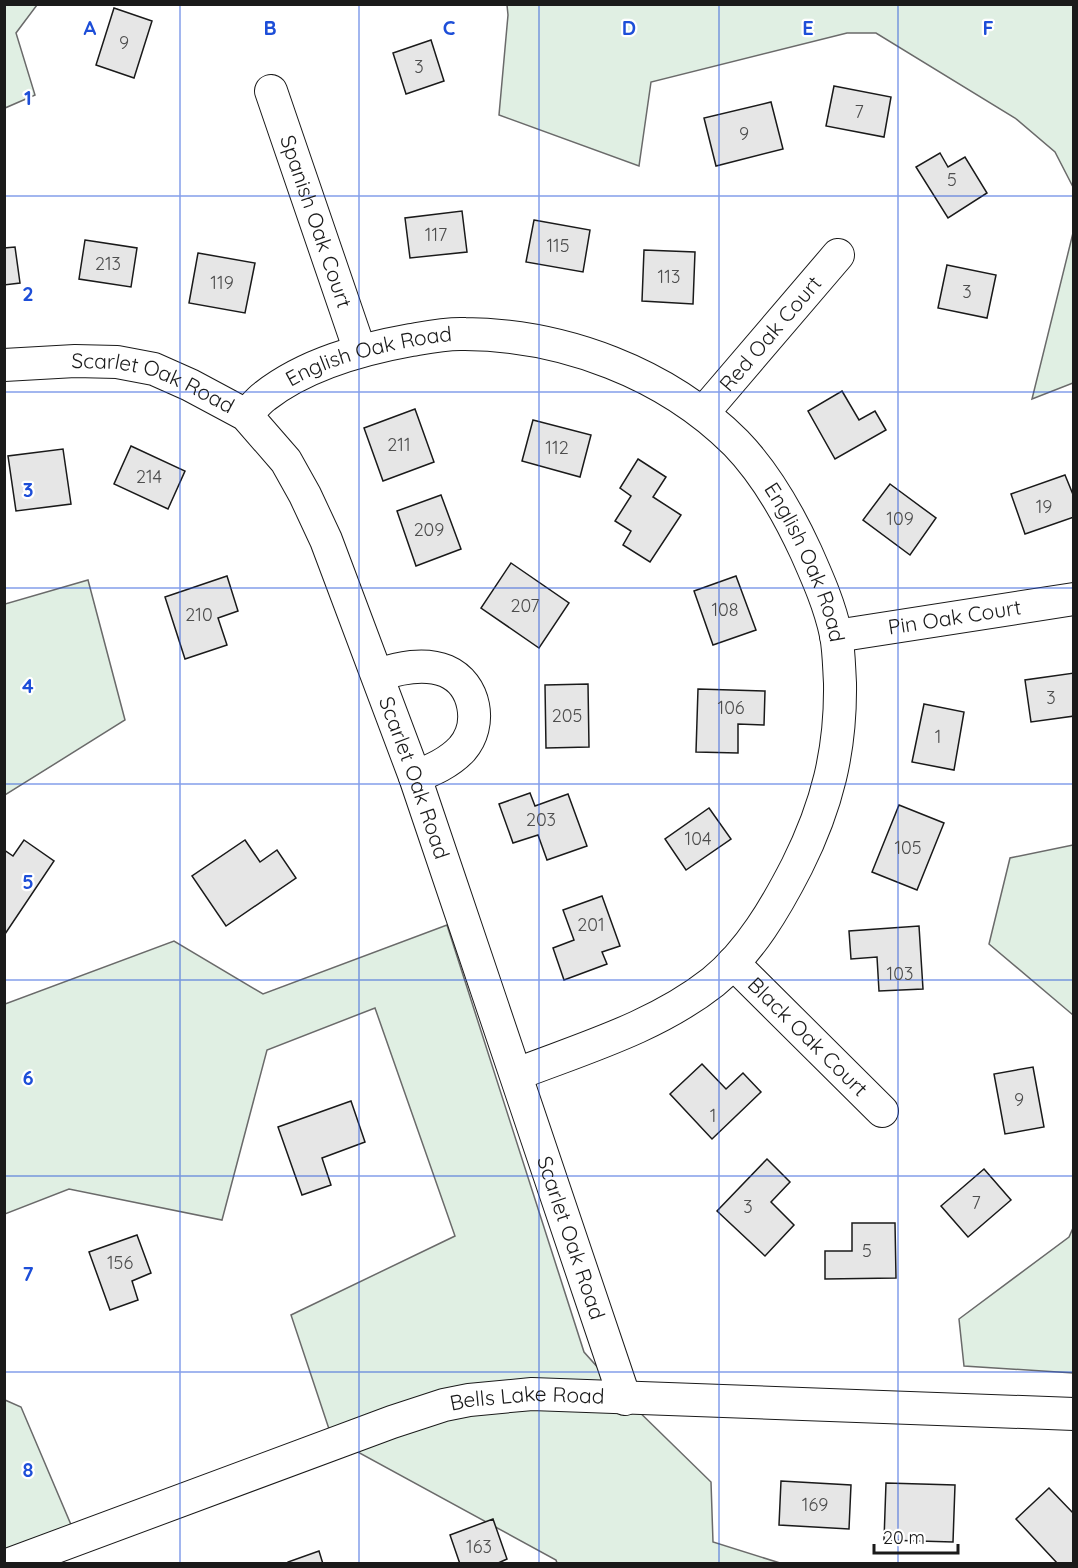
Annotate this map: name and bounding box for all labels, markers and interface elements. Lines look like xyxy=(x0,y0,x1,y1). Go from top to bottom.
text: A xyxy=(84,15,97,40)
text: B xyxy=(263,15,277,40)
text: C xyxy=(443,15,456,40)
text: D xyxy=(622,15,636,40)
text: E xyxy=(802,15,814,40)
text: F xyxy=(982,15,994,40)
house number: 9 xyxy=(119,31,129,54)
house number: 3 xyxy=(414,55,424,78)
text: 1 xyxy=(24,85,32,110)
house number: 7 xyxy=(854,100,864,123)
house number: 9 xyxy=(739,122,749,145)
street label: Spanish Oak Court xyxy=(275,131,358,311)
house number: 5 xyxy=(947,168,957,191)
house number: 117 xyxy=(425,223,447,246)
house number: 115 xyxy=(546,234,570,257)
house number: 213 xyxy=(95,252,121,275)
house number: 113 xyxy=(658,265,680,288)
street label: Red Oak Court xyxy=(713,270,826,396)
house number: 119 xyxy=(210,271,234,294)
house number: 3 xyxy=(962,280,972,303)
text: 2 xyxy=(22,281,34,306)
street label: English Oak Road xyxy=(281,320,453,391)
street label: Scarlet Oak Road xyxy=(71,347,239,418)
house number: 211 xyxy=(387,433,411,456)
house number: 112 xyxy=(545,436,569,459)
house number: 214 xyxy=(136,465,162,488)
text: 3 xyxy=(23,477,33,502)
street label: English Oak Road xyxy=(759,477,851,644)
house number: 19 xyxy=(1036,495,1052,518)
house number: 109 xyxy=(886,507,914,530)
house number: 209 xyxy=(414,518,444,541)
street label: Pin Oak Court xyxy=(886,593,1023,640)
house number: 207 xyxy=(511,594,539,617)
house number: 108 xyxy=(711,598,739,621)
house number: 210 xyxy=(185,603,213,626)
text: 4 xyxy=(22,673,34,698)
house number: 3 xyxy=(1046,686,1056,709)
street label: Scarlet Oak Road xyxy=(374,693,456,862)
house number: 106 xyxy=(717,696,745,719)
house number: 205 xyxy=(552,704,582,727)
house number: 1 xyxy=(935,725,941,748)
house number: 203 xyxy=(526,808,556,831)
house number: 104 xyxy=(685,827,711,850)
house number: 105 xyxy=(894,836,922,859)
text: 5 xyxy=(22,869,34,894)
house number: 201 xyxy=(577,913,605,936)
house number: 103 xyxy=(887,962,913,985)
street label: Black Oak Court xyxy=(743,971,874,1101)
text: 6 xyxy=(22,1065,34,1090)
house number: 9 xyxy=(1014,1088,1024,1111)
house number: 1 xyxy=(710,1104,716,1127)
street label: Scarlet Oak Road xyxy=(532,1153,611,1323)
house number: 7 xyxy=(971,1191,981,1214)
house number: 3 xyxy=(743,1195,753,1218)
house number: 5 xyxy=(862,1239,872,1262)
house number: 156 xyxy=(107,1251,133,1274)
text: 7 xyxy=(23,1261,34,1286)
street label: Bells Lake Road xyxy=(447,1380,605,1416)
text: 8 xyxy=(23,1457,34,1482)
house number: 169 xyxy=(802,1493,828,1516)
scale bar xyxy=(874,1517,958,1555)
text: 20 m xyxy=(883,1526,925,1549)
house number: 163 xyxy=(466,1535,492,1558)

